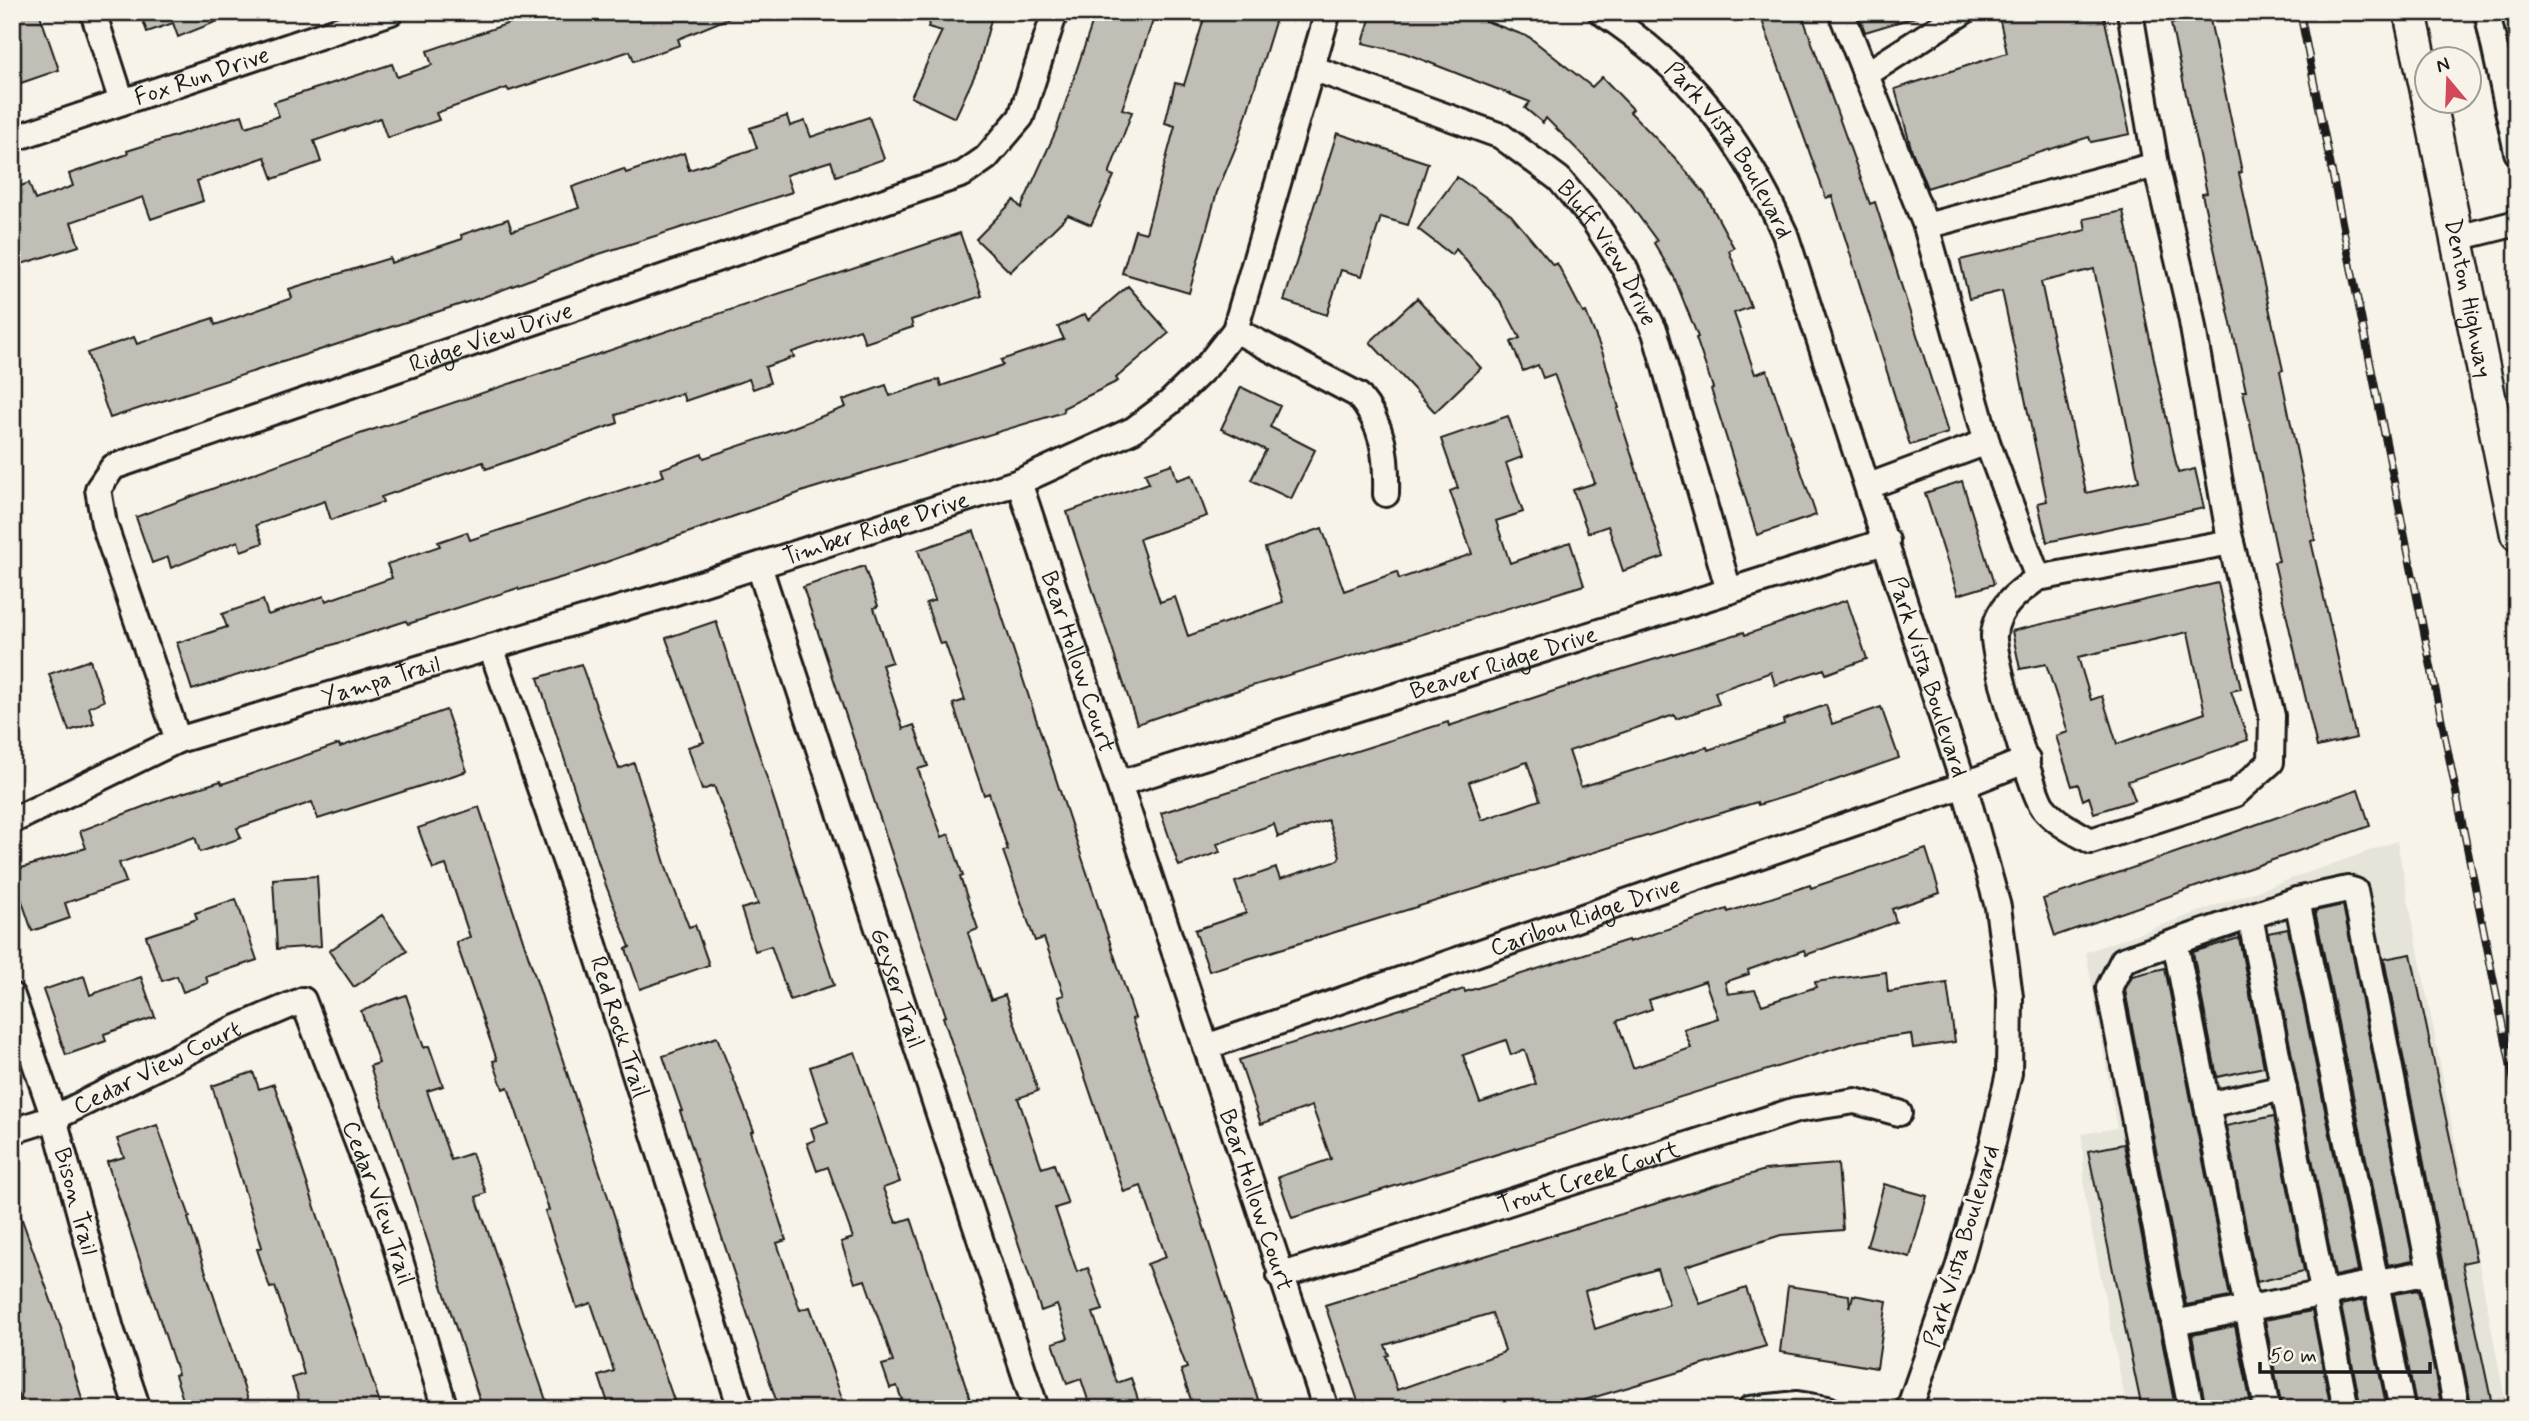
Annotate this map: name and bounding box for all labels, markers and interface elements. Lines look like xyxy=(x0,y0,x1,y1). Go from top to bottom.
street label: Fox Run Drive xyxy=(131,40,274,114)
north arrow xyxy=(2414,46,2484,116)
text: N xyxy=(2433,51,2453,79)
street label: Park Vista Boulevard xyxy=(1657,55,1799,244)
street label: Bluff View Drive xyxy=(1549,174,1664,331)
street label: Denton Highway xyxy=(2436,216,2499,381)
street label: Ridge View Drive xyxy=(405,296,577,381)
street label: Timber Ridge Drive xyxy=(779,485,973,574)
street label: Bear Hollow Court xyxy=(1032,567,1122,757)
street label: Park Vista Boulevard xyxy=(1880,573,1974,781)
street label: Beaver Ridge Drive xyxy=(1406,619,1601,708)
street label: Yampa Trail xyxy=(318,649,444,714)
street label: Caribou Ridge Drive xyxy=(1486,870,1685,965)
street label: Geyser Trail xyxy=(862,924,930,1053)
street label: Red Rock Trail xyxy=(582,953,655,1102)
street label: Cedar View Court xyxy=(69,1014,246,1123)
street label: Bear Hollow Court xyxy=(1211,1105,1300,1295)
street label: Cedar View Trail xyxy=(334,1117,421,1289)
street label: Trout Creek Court xyxy=(1494,1134,1684,1222)
street label: Park Vista Boulevard xyxy=(1917,1142,2008,1351)
street label: Bison Trail xyxy=(46,1144,104,1258)
scale bar xyxy=(2260,1330,2429,1374)
text: 50 m xyxy=(2270,1342,2317,1370)

